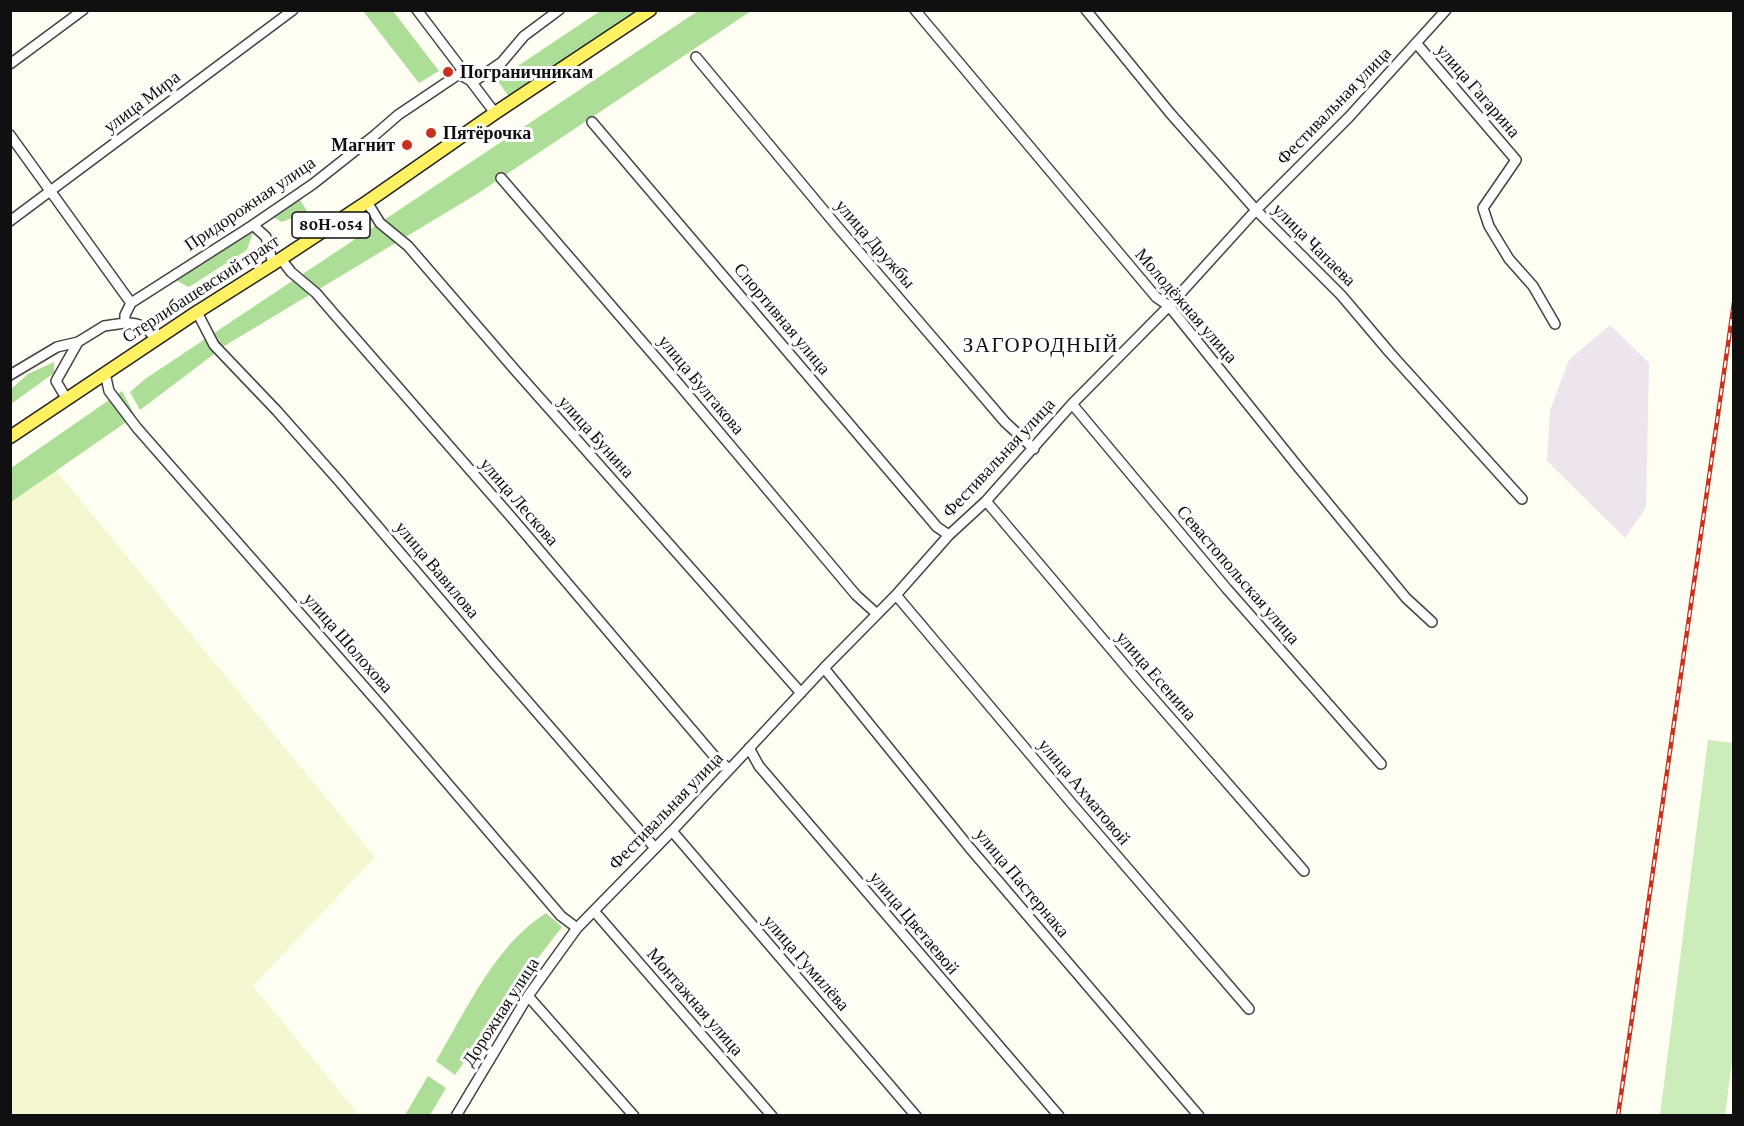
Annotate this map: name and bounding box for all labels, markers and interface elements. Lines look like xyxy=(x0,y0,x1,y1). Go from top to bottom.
street label: улица Гагарина xyxy=(1431,40,1525,142)
street label: Фестивальная улица xyxy=(1272,43,1396,169)
place label: Пограничникам xyxy=(460,61,593,83)
marker: Пограничникам xyxy=(441,65,455,79)
street label: улица Мира xyxy=(99,66,185,138)
place label: Пятёрочка xyxy=(443,122,531,144)
marker: Пятёрочка xyxy=(424,126,438,140)
place label: Магнит xyxy=(331,134,395,156)
marker: Магнит xyxy=(400,138,414,152)
street label: Придорожная улица xyxy=(180,152,320,256)
street label: улица Дружбы xyxy=(830,195,920,293)
street label: улица Чапаева xyxy=(1268,199,1360,291)
road number: 80Н-054 xyxy=(292,212,370,238)
street label: Стерлибашевский тракт xyxy=(118,230,284,348)
street label: Молодёжная улица xyxy=(1130,244,1242,368)
street label: Спортивная улица xyxy=(729,259,835,379)
street label: улица Булгакова xyxy=(653,331,749,439)
district label: ЗАГОРОДНЫЙ xyxy=(963,333,1119,359)
street label: улица Бунина xyxy=(553,391,639,483)
street label: Фестивальная улица xyxy=(938,394,1060,522)
street label: улица Лескова xyxy=(475,454,563,550)
street label: Севастопольская улица xyxy=(1172,501,1304,649)
street label: улица Вавилова xyxy=(390,517,484,623)
street label: улица Шолохова xyxy=(299,588,397,698)
street label: улица Есенина xyxy=(1111,627,1201,725)
street label: улица Ахматовой xyxy=(1033,734,1135,850)
street label: Фестивальная улица xyxy=(604,748,728,874)
street label: улица Пастернака xyxy=(970,824,1074,942)
street label: улица Цветаевой xyxy=(864,867,964,979)
street label: улица Гумилёва xyxy=(758,910,854,1016)
street label: Монтажная улица xyxy=(642,943,748,1061)
street label: Дорожная улица xyxy=(458,954,544,1070)

